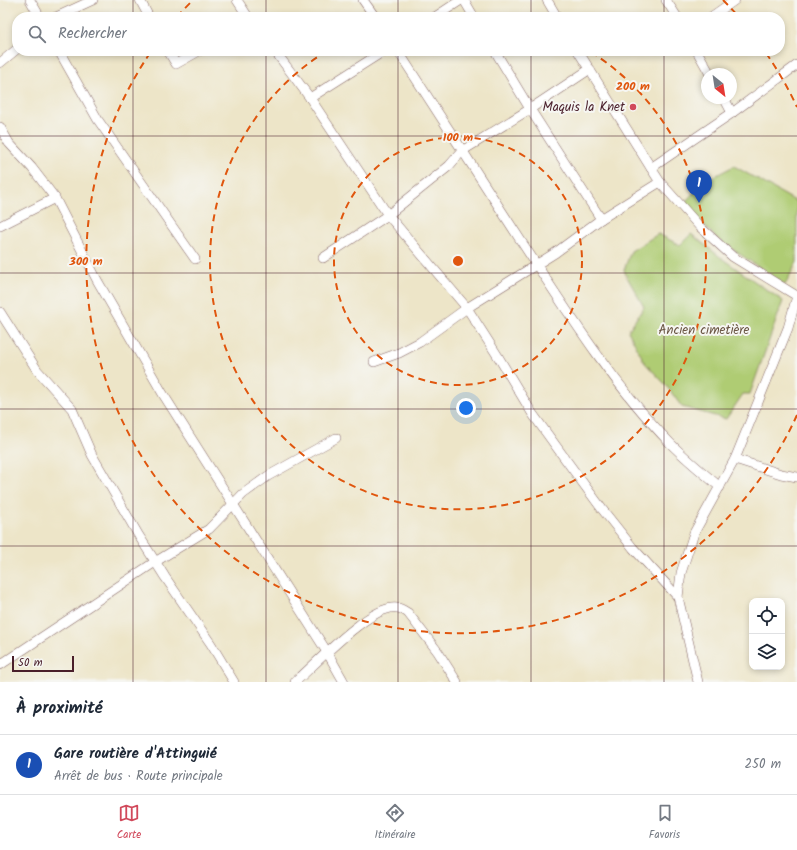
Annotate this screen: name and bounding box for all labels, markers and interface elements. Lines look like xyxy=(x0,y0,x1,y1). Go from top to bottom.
search box xyxy=(12,12,785,56)
text: Rechercher xyxy=(58,22,126,46)
icon: search xyxy=(26,23,48,45)
north arrow xyxy=(701,68,737,104)
text: 200 m xyxy=(616,77,650,96)
place label: Maquis la Knet xyxy=(542,97,626,118)
marker: Maquis la Knet xyxy=(628,102,638,112)
text: 100 m xyxy=(443,128,473,147)
pin: 1 xyxy=(686,170,712,203)
text: 300 m xyxy=(68,252,103,271)
centre of rings xyxy=(451,254,465,268)
park label: Ancien cimetière xyxy=(659,320,750,341)
your location xyxy=(456,398,476,418)
map controls xyxy=(749,598,785,670)
button: locate xyxy=(749,598,785,634)
button: layers xyxy=(749,634,785,670)
scale bar xyxy=(12,654,74,673)
text: 50 m xyxy=(18,654,43,672)
text: À proximité xyxy=(16,695,103,722)
text: Gare routière d'Attinguié xyxy=(54,742,216,766)
text: 1 xyxy=(27,754,31,775)
text: 250 m xyxy=(744,754,781,775)
text: Arrêt de bus · Route principale xyxy=(54,766,223,787)
tab: Carte xyxy=(117,802,141,844)
tab: Itinéraire xyxy=(375,802,416,844)
tab: Favoris xyxy=(649,802,680,844)

